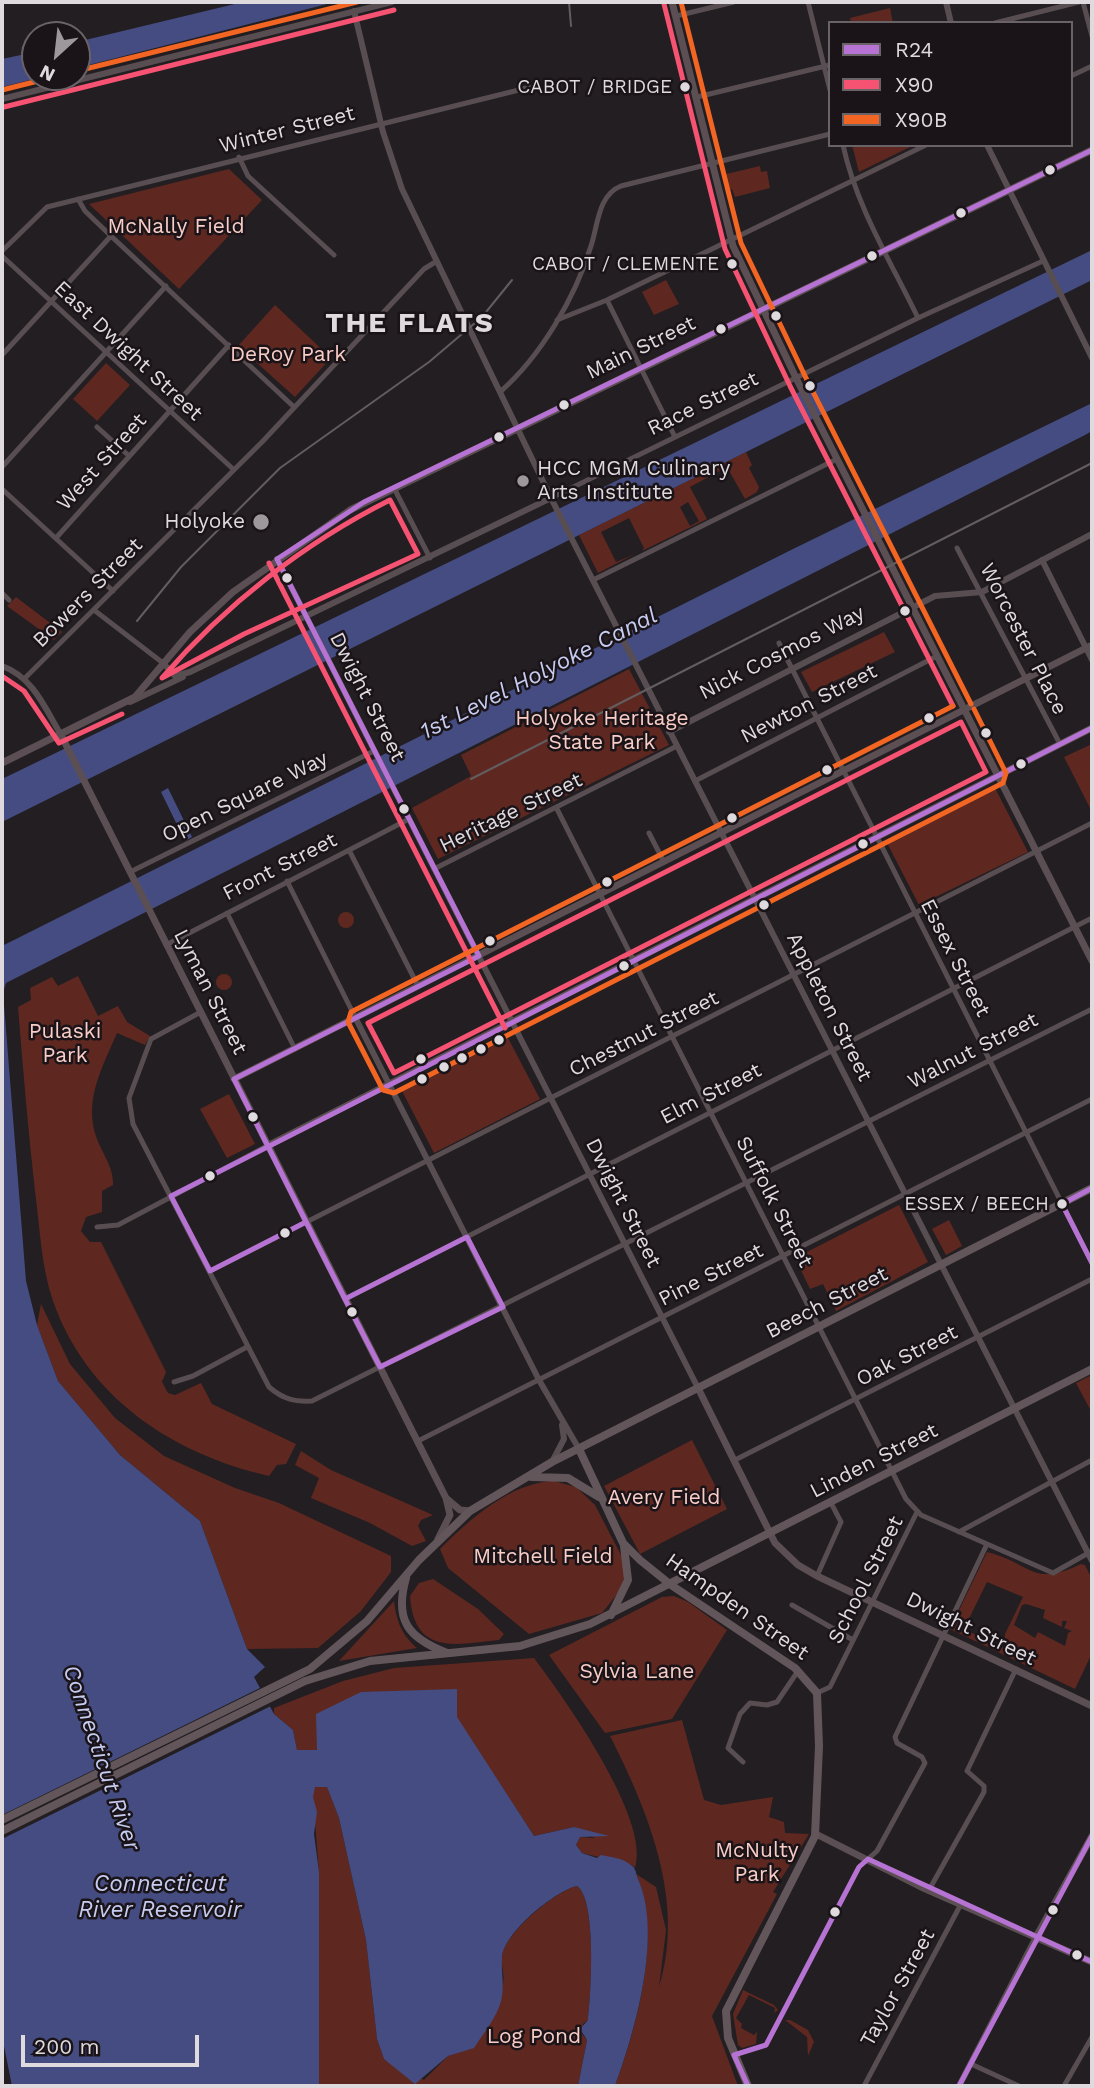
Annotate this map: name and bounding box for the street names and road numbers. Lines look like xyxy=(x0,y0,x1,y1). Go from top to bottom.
street label: Winter Street xyxy=(217,101,357,159)
street label: East Dwight Street xyxy=(49,276,207,426)
street label: Main Street xyxy=(582,311,700,385)
street label: Race Street xyxy=(644,366,762,442)
street label: West Street xyxy=(52,408,152,516)
street label: Bowers Street xyxy=(28,533,148,653)
street label: Worcester Place xyxy=(974,559,1072,719)
street label: Nick Cosmos Way xyxy=(695,600,869,706)
street label: Dwight Street xyxy=(324,628,410,766)
street label: Newton Street xyxy=(737,659,881,749)
street label: Open Square Way xyxy=(158,746,332,848)
street label: Heritage Street xyxy=(435,768,587,858)
street label: Front Street xyxy=(219,827,341,907)
street label: Essex Street xyxy=(915,895,995,1021)
street label: Lyman Street xyxy=(168,925,252,1059)
street label: Appleton Street xyxy=(781,929,877,1085)
street label: Chestnut Street xyxy=(565,985,723,1083)
street label: Walnut Street xyxy=(904,1007,1042,1095)
street label: Elm Street xyxy=(656,1058,766,1130)
street label: Suffolk Street xyxy=(730,1132,818,1272)
street label: Dwight Street xyxy=(580,1134,666,1272)
street label: Pine Street xyxy=(655,1238,767,1312)
street label: Beech Street xyxy=(762,1262,892,1344)
street label: Oak Street xyxy=(852,1320,962,1392)
street label: Linden Street xyxy=(806,1418,942,1504)
street label: School Street xyxy=(823,1512,909,1648)
street label: Hampden Street xyxy=(661,1548,813,1666)
street label: Dwight Street xyxy=(902,1587,1040,1671)
street label: Taylor Street xyxy=(855,1925,941,2051)

